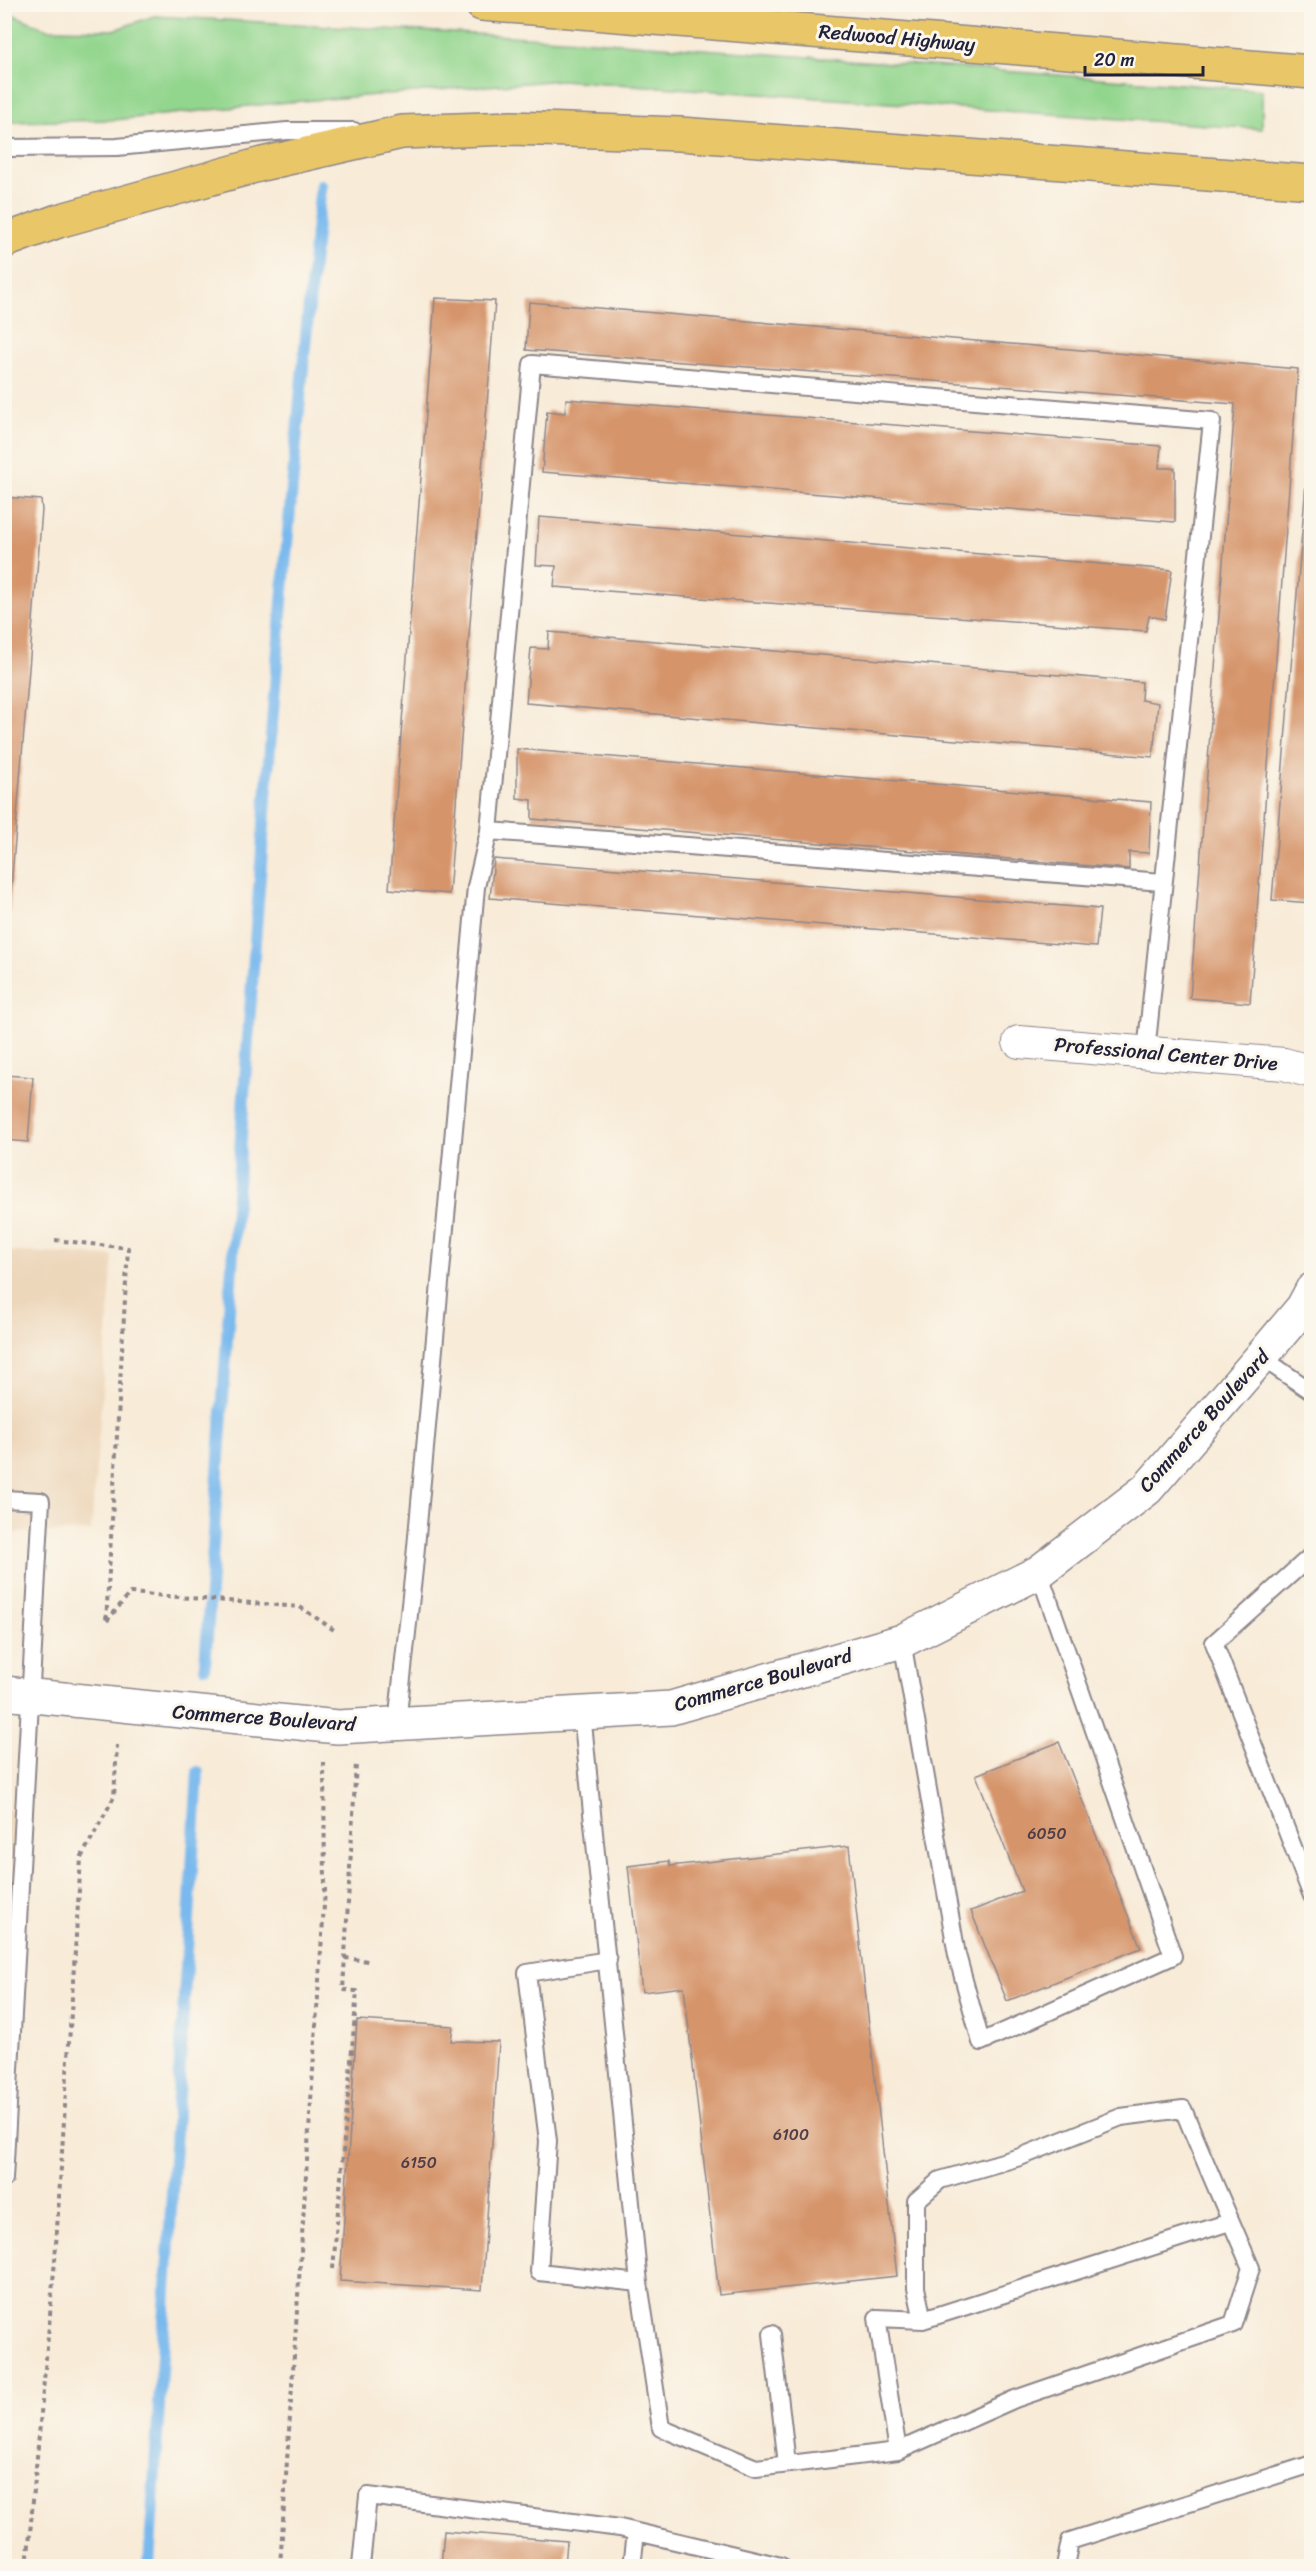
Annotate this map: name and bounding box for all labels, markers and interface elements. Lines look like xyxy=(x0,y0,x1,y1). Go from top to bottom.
street label: Redwood Highway xyxy=(817,14,977,62)
scale bar xyxy=(1085,39,1204,77)
text: 20 m xyxy=(1094,44,1134,76)
street label: Professional Center Drive xyxy=(1053,1027,1280,1081)
street label: Commerce Boulevard xyxy=(1130,1340,1279,1501)
street label: Commerce Boulevard xyxy=(670,1637,857,1722)
street label: Commerce Boulevard xyxy=(171,1694,358,1742)
house number: 6050 xyxy=(1027,1819,1067,1848)
house number: 6100 xyxy=(773,2120,809,2149)
house number: 6150 xyxy=(401,2148,437,2177)

